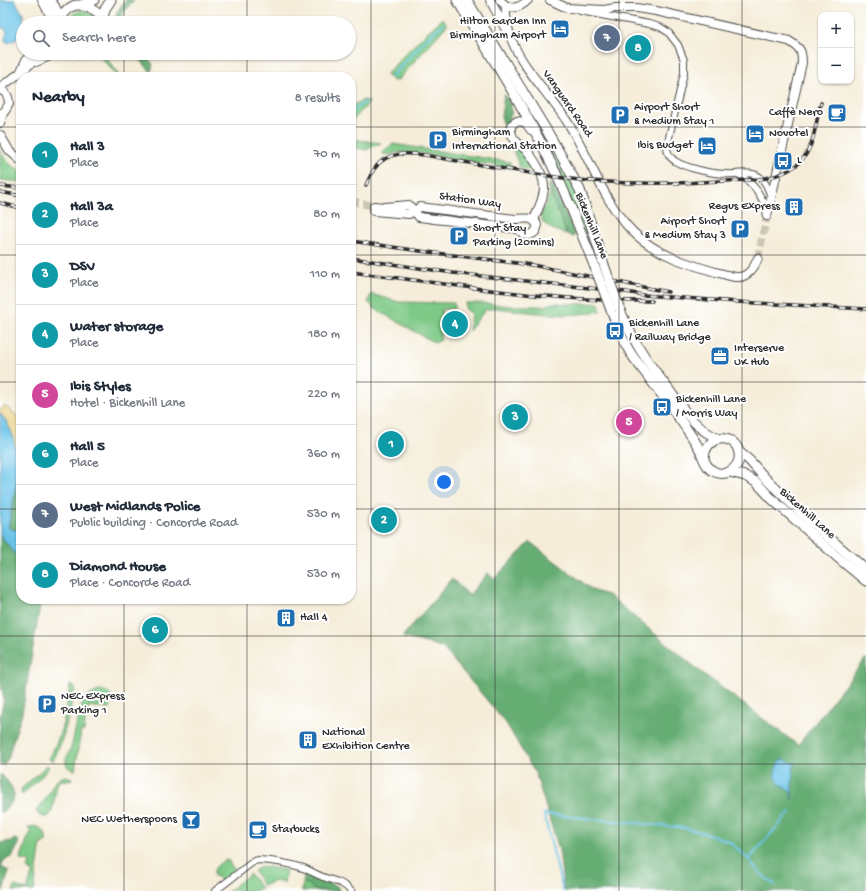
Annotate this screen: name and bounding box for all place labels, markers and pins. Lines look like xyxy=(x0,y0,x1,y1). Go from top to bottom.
place label: Hilton Garden Inn Birmingham Airport xyxy=(449,15,547,43)
hotel icon: Hilton Garden Inn Birmingham Airport xyxy=(549,18,571,40)
pin: 7 xyxy=(594,23,620,53)
pin: 8 xyxy=(625,33,651,63)
place label: Airport Short & Medium Stay 1 xyxy=(634,101,714,129)
cafe icon: Caffè Nero xyxy=(826,102,848,124)
parking icon: Airport Short & Medium Stay 1 xyxy=(609,104,631,126)
place label: Caffè Nero xyxy=(769,106,823,120)
hotel icon: Novotel xyxy=(744,123,766,145)
place label: Birmingham International Station xyxy=(451,126,557,154)
place label: Novotel xyxy=(769,127,809,141)
parking icon: Birmingham International Station xyxy=(427,129,449,151)
hotel icon: Ibis Budget xyxy=(696,135,718,157)
place label: Ibis Budget xyxy=(637,139,694,153)
bus stop icon: L xyxy=(772,150,794,172)
place label: L xyxy=(797,154,802,168)
building icon: Regus Express xyxy=(783,196,805,218)
place label: Regus Express xyxy=(709,200,781,214)
place label: Airport Short & Medium Stay 3 xyxy=(644,215,727,243)
parking icon: Airport Short & Medium Stay 3 xyxy=(729,218,751,240)
place label: Short Stay Parking (20mins) xyxy=(472,222,555,250)
parking icon: Short Stay Parking (20mins) xyxy=(448,225,470,247)
pin: 4 xyxy=(442,309,468,339)
place label: Bickenhill Lane / Railway Bridge xyxy=(628,317,711,345)
bus stop icon: Bickenhill Lane / Railway Bridge xyxy=(604,320,626,342)
place label: Interserve UK Hub xyxy=(734,342,785,370)
office icon: Interserve UK Hub xyxy=(709,345,731,367)
place label: Bickenhill Lane / Morris Way xyxy=(675,393,747,421)
bus stop icon: Bickenhill Lane / Morris Way xyxy=(651,396,673,418)
pin: 3 xyxy=(502,402,528,432)
pin: 5 xyxy=(616,407,642,437)
pin: 1 xyxy=(378,429,404,459)
pin: 2 xyxy=(371,505,397,535)
building icon: Hall 4 xyxy=(275,607,297,629)
place label: Hall 4 xyxy=(300,611,328,625)
pin: 6 xyxy=(142,615,168,645)
place label: NEC Express Parking 1 xyxy=(60,690,125,718)
parking icon: NEC Express Parking 1 xyxy=(36,693,58,715)
place label: National Exhibition Centre xyxy=(322,726,411,754)
building icon: National Exhibition Centre xyxy=(297,729,319,751)
bar icon: NEC Wetherspoons xyxy=(180,809,202,831)
place label: NEC Wetherspoons xyxy=(81,813,178,827)
cafe icon: Starbucks xyxy=(247,819,269,841)
place label: Starbucks xyxy=(272,823,320,837)

